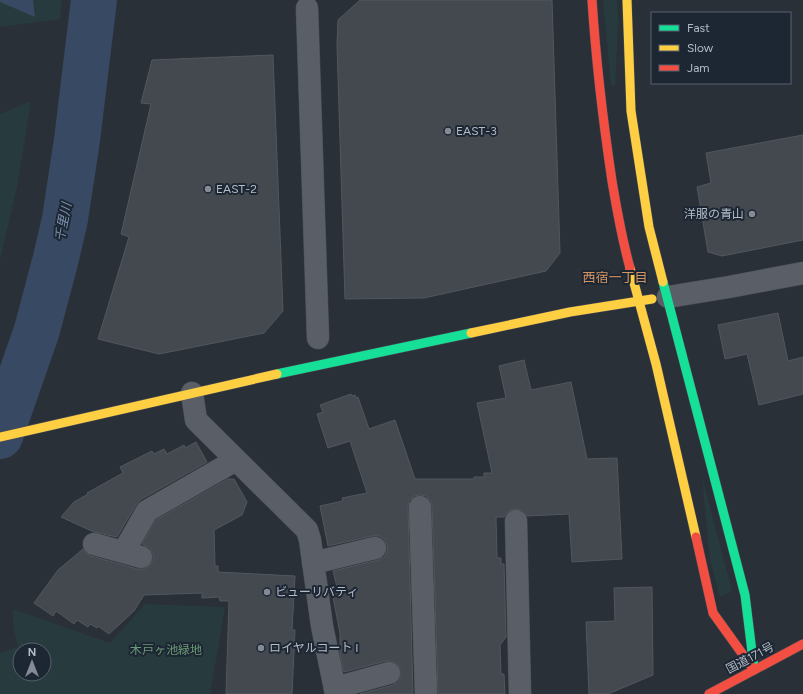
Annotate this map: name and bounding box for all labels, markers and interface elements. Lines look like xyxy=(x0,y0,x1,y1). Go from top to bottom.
legend xyxy=(651,12,791,84)
text: Fast xyxy=(687,21,710,35)
text: Slow xyxy=(687,41,714,55)
text: Jam xyxy=(687,61,710,75)
place label: EAST-3 xyxy=(456,124,497,138)
marker: EAST-3 xyxy=(443,126,453,136)
place label: EAST-2 xyxy=(216,182,257,196)
marker: EAST-2 xyxy=(203,184,213,194)
water label: 千里川 xyxy=(52,199,74,243)
place label: 洋服の青山 xyxy=(684,207,744,221)
marker: 洋服の青山 xyxy=(747,209,757,219)
district label: 西宿一丁目 xyxy=(582,270,648,285)
place label: ビューリバティ xyxy=(275,585,358,599)
marker: ビューリバティ xyxy=(262,587,272,597)
street label: 国道171号 xyxy=(724,640,776,676)
place label: ロイヤルコート I xyxy=(269,641,359,655)
north arrow xyxy=(12,642,52,682)
park label: 木戸ヶ池緑地 xyxy=(130,643,202,657)
marker: ロイヤルコート I xyxy=(256,643,266,653)
text: N xyxy=(28,646,36,659)

